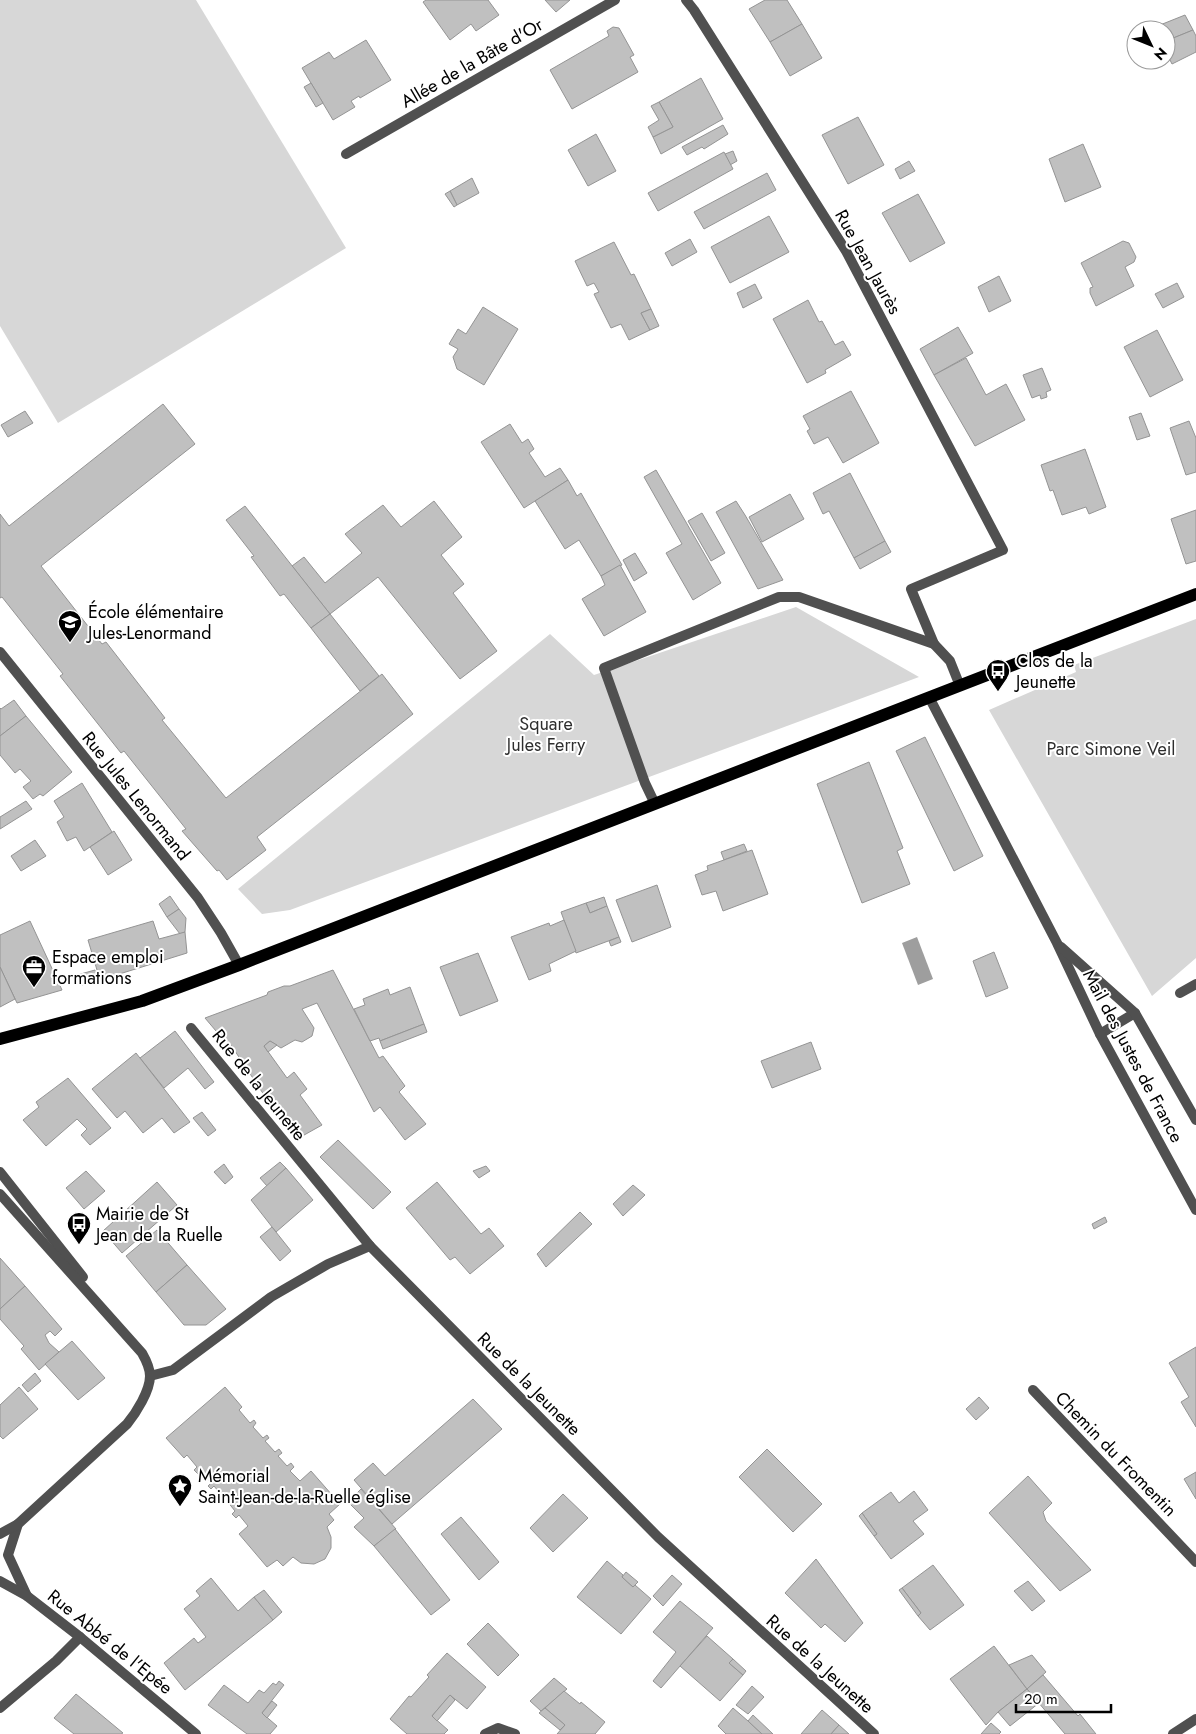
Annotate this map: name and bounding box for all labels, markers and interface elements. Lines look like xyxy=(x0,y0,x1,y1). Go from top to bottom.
street label: Allée de la Bâte d'Or xyxy=(396,11,549,114)
north arrow xyxy=(1126,20,1176,70)
text: N xyxy=(1149,43,1172,65)
street label: Rue Jean Jaurès xyxy=(828,205,908,319)
place label: École élémentaire Jules-Lenormand xyxy=(86,599,223,646)
school or university icon: École élémentaire Jules-Lenormand xyxy=(57,609,83,643)
place label: Clos de la Jeunette xyxy=(1014,648,1093,695)
bus stop icon: Clos de la Jeunette xyxy=(985,658,1011,692)
park label: Square Jules Ferry xyxy=(505,711,585,758)
street label: Rue Jules Lenormand xyxy=(76,726,196,866)
park label: Parc Simone Veil xyxy=(1047,736,1175,762)
place label: Espace emploi formations xyxy=(52,944,164,991)
office icon: Espace emploi formations xyxy=(21,954,47,988)
street label: Mail des Justes de France xyxy=(1076,965,1190,1147)
street label: Rue de la Jeunette xyxy=(206,1024,312,1146)
place label: Mairie de St Jean de la Ruelle xyxy=(94,1201,223,1248)
bus stop icon: Mairie de St Jean de la Ruelle xyxy=(66,1211,92,1245)
street label: Rue de la Jeunette xyxy=(471,1326,587,1442)
street label: Chemin du Fromentin xyxy=(1049,1386,1183,1522)
place label: Mémorial Saint-Jean-de-la-Ruelle église xyxy=(198,1463,411,1510)
place icon: Mémorial Saint-Jean-de-la-Ruelle église xyxy=(167,1473,193,1507)
street label: Rue Abbé de l'Epée xyxy=(42,1583,178,1701)
street label: Rue de la Jeunette xyxy=(760,1609,880,1719)
scale bar xyxy=(1016,1682,1111,1714)
text: 20 m xyxy=(1024,1688,1058,1710)

